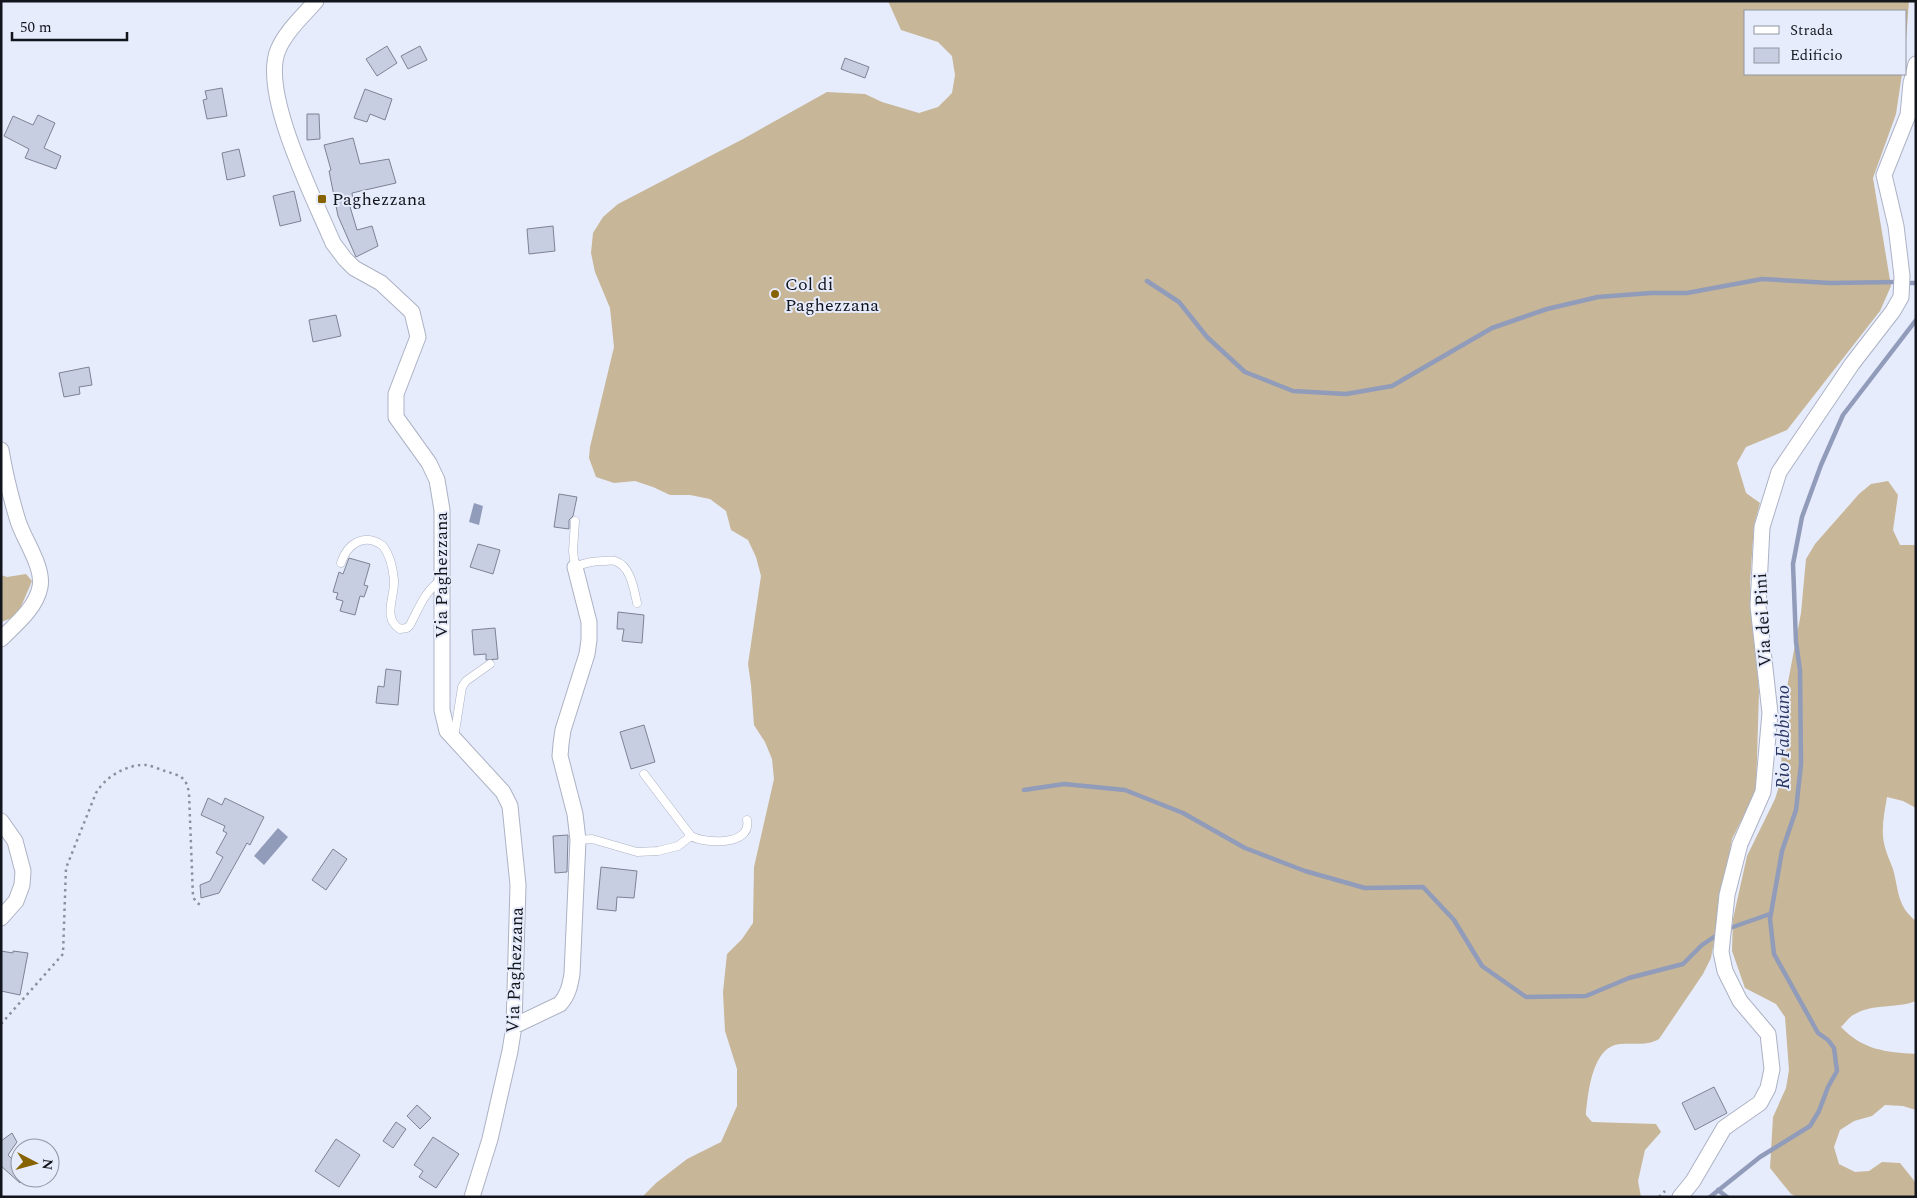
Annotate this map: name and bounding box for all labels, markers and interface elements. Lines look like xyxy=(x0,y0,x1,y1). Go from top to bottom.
scale bar xyxy=(12,10,128,42)
legend xyxy=(1744,10,1907,75)
text: 50 m xyxy=(20,16,52,39)
text: Strada xyxy=(1790,19,1833,42)
text: Edificio xyxy=(1790,44,1843,67)
place label: Paghezzana xyxy=(332,186,426,213)
marker: Paghezzana xyxy=(316,193,328,205)
place label: Col di Paghezzana xyxy=(785,271,879,319)
marker: Col di Paghezzana xyxy=(769,288,781,300)
street label: Via Paghezzana xyxy=(428,512,455,638)
street label: Via dei Pini xyxy=(1747,572,1779,668)
water label: Rio Fabbiano xyxy=(1769,685,1798,789)
street label: Via Paghezzana xyxy=(499,906,531,1034)
north arrow xyxy=(10,1138,60,1188)
text: N xyxy=(36,1158,58,1171)

